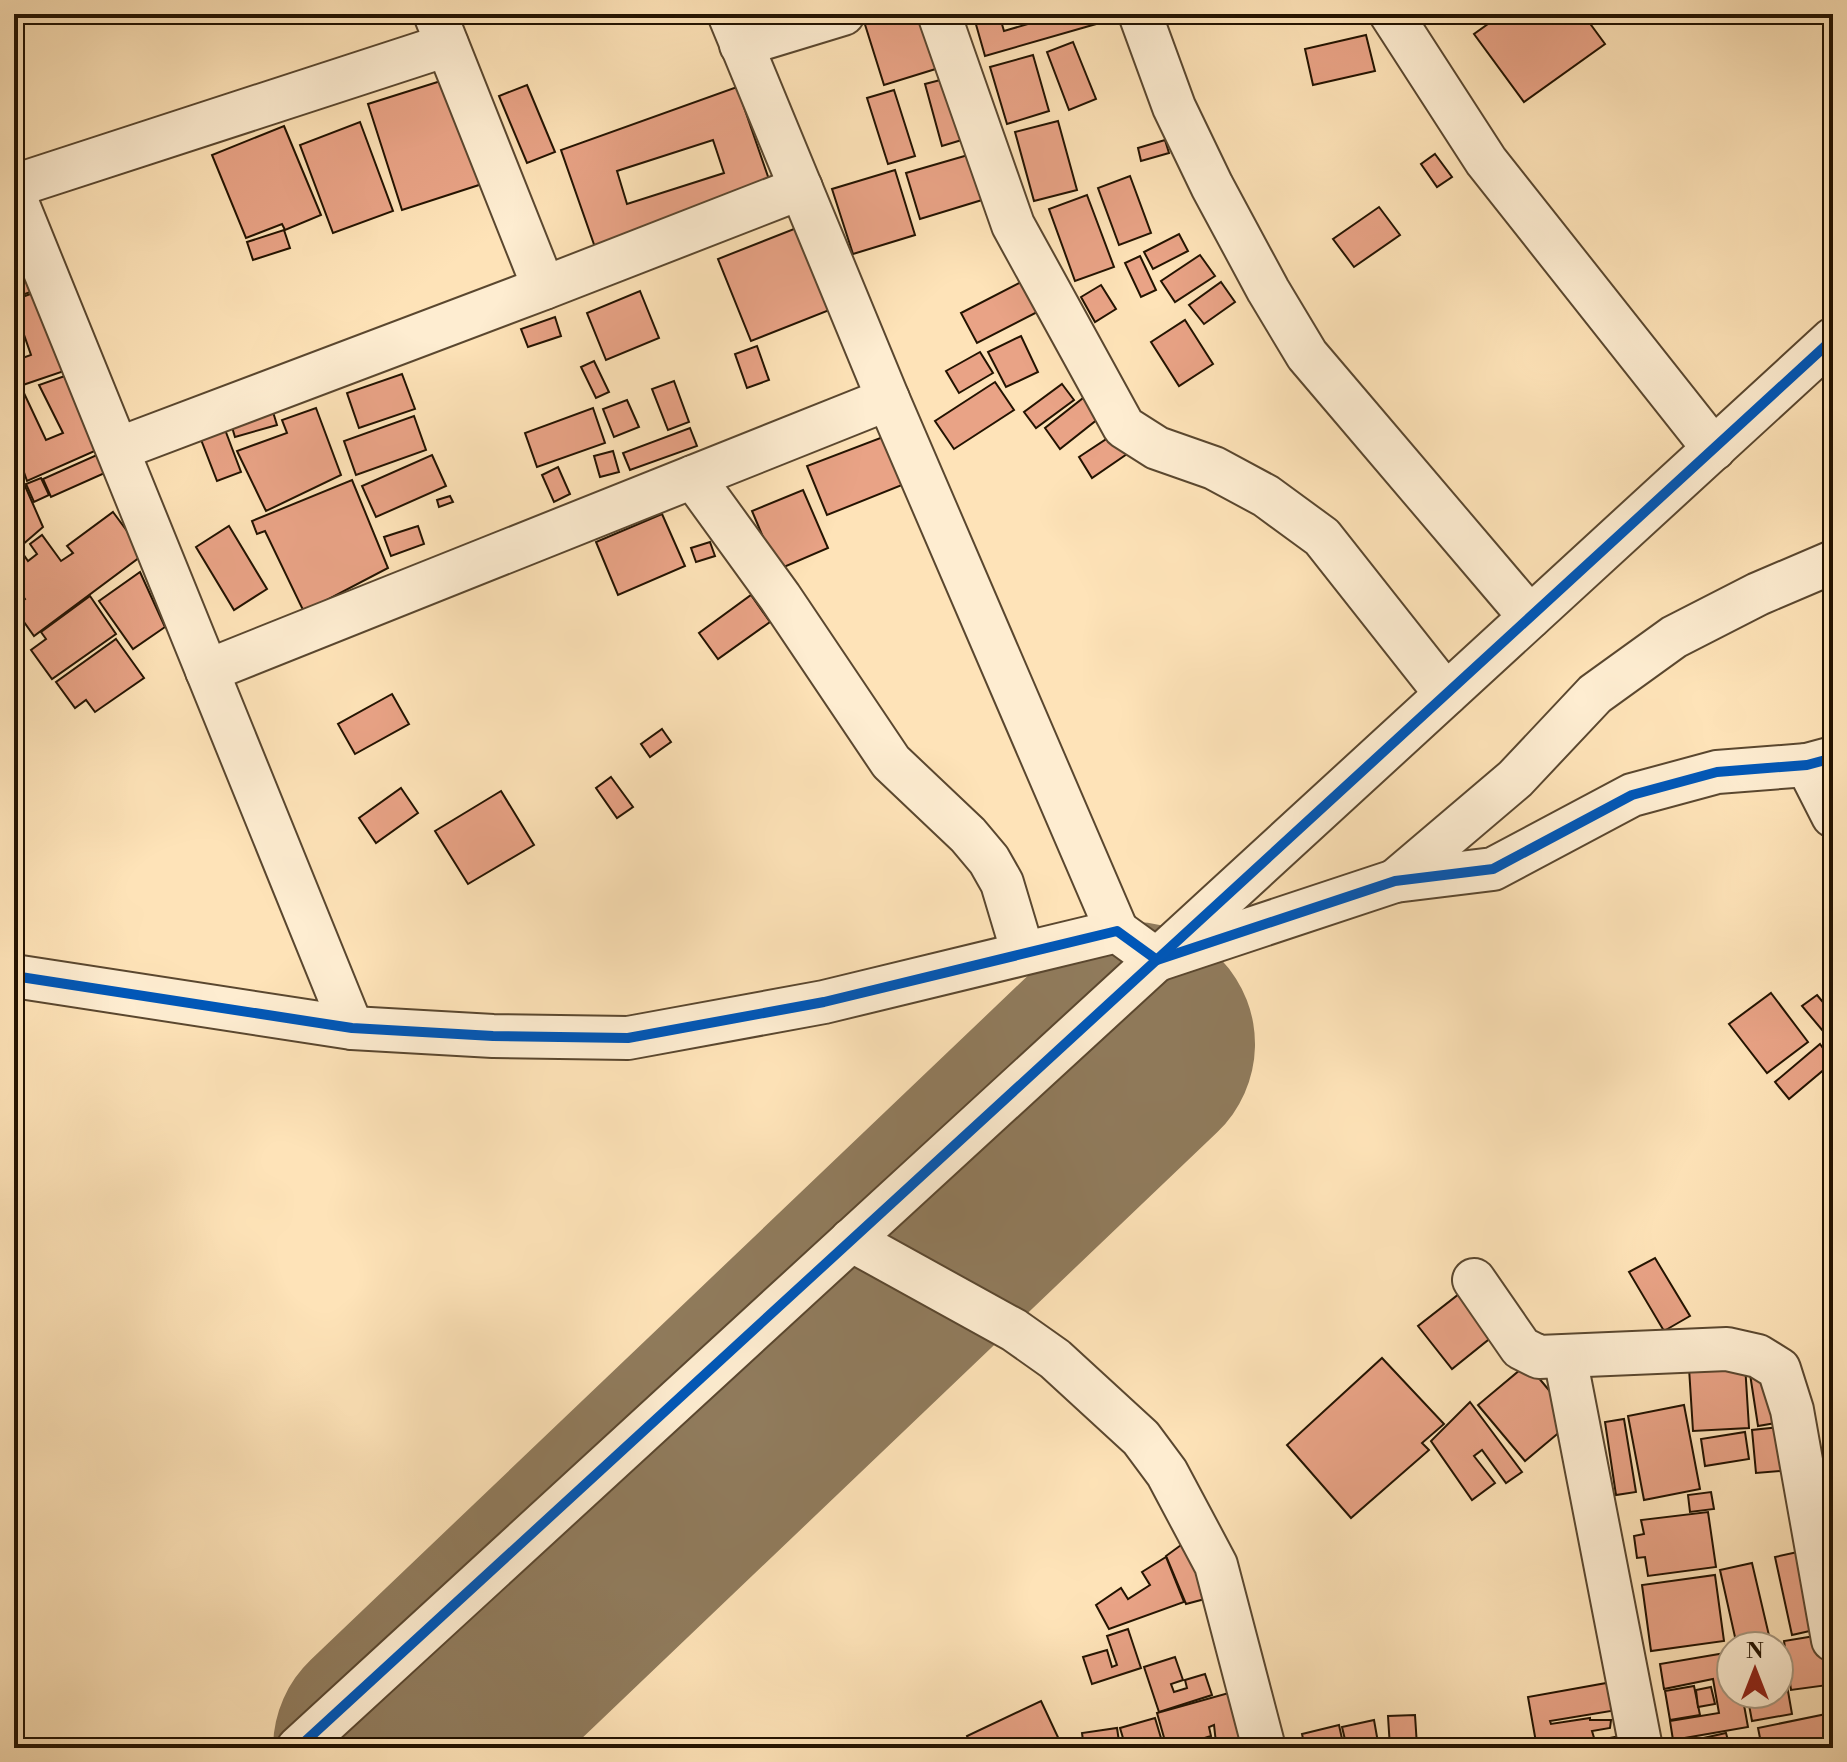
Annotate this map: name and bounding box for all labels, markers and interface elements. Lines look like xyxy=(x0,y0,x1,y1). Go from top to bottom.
north arrow xyxy=(1715,1630,1795,1710)
text: N xyxy=(1746,1638,1764,1665)

